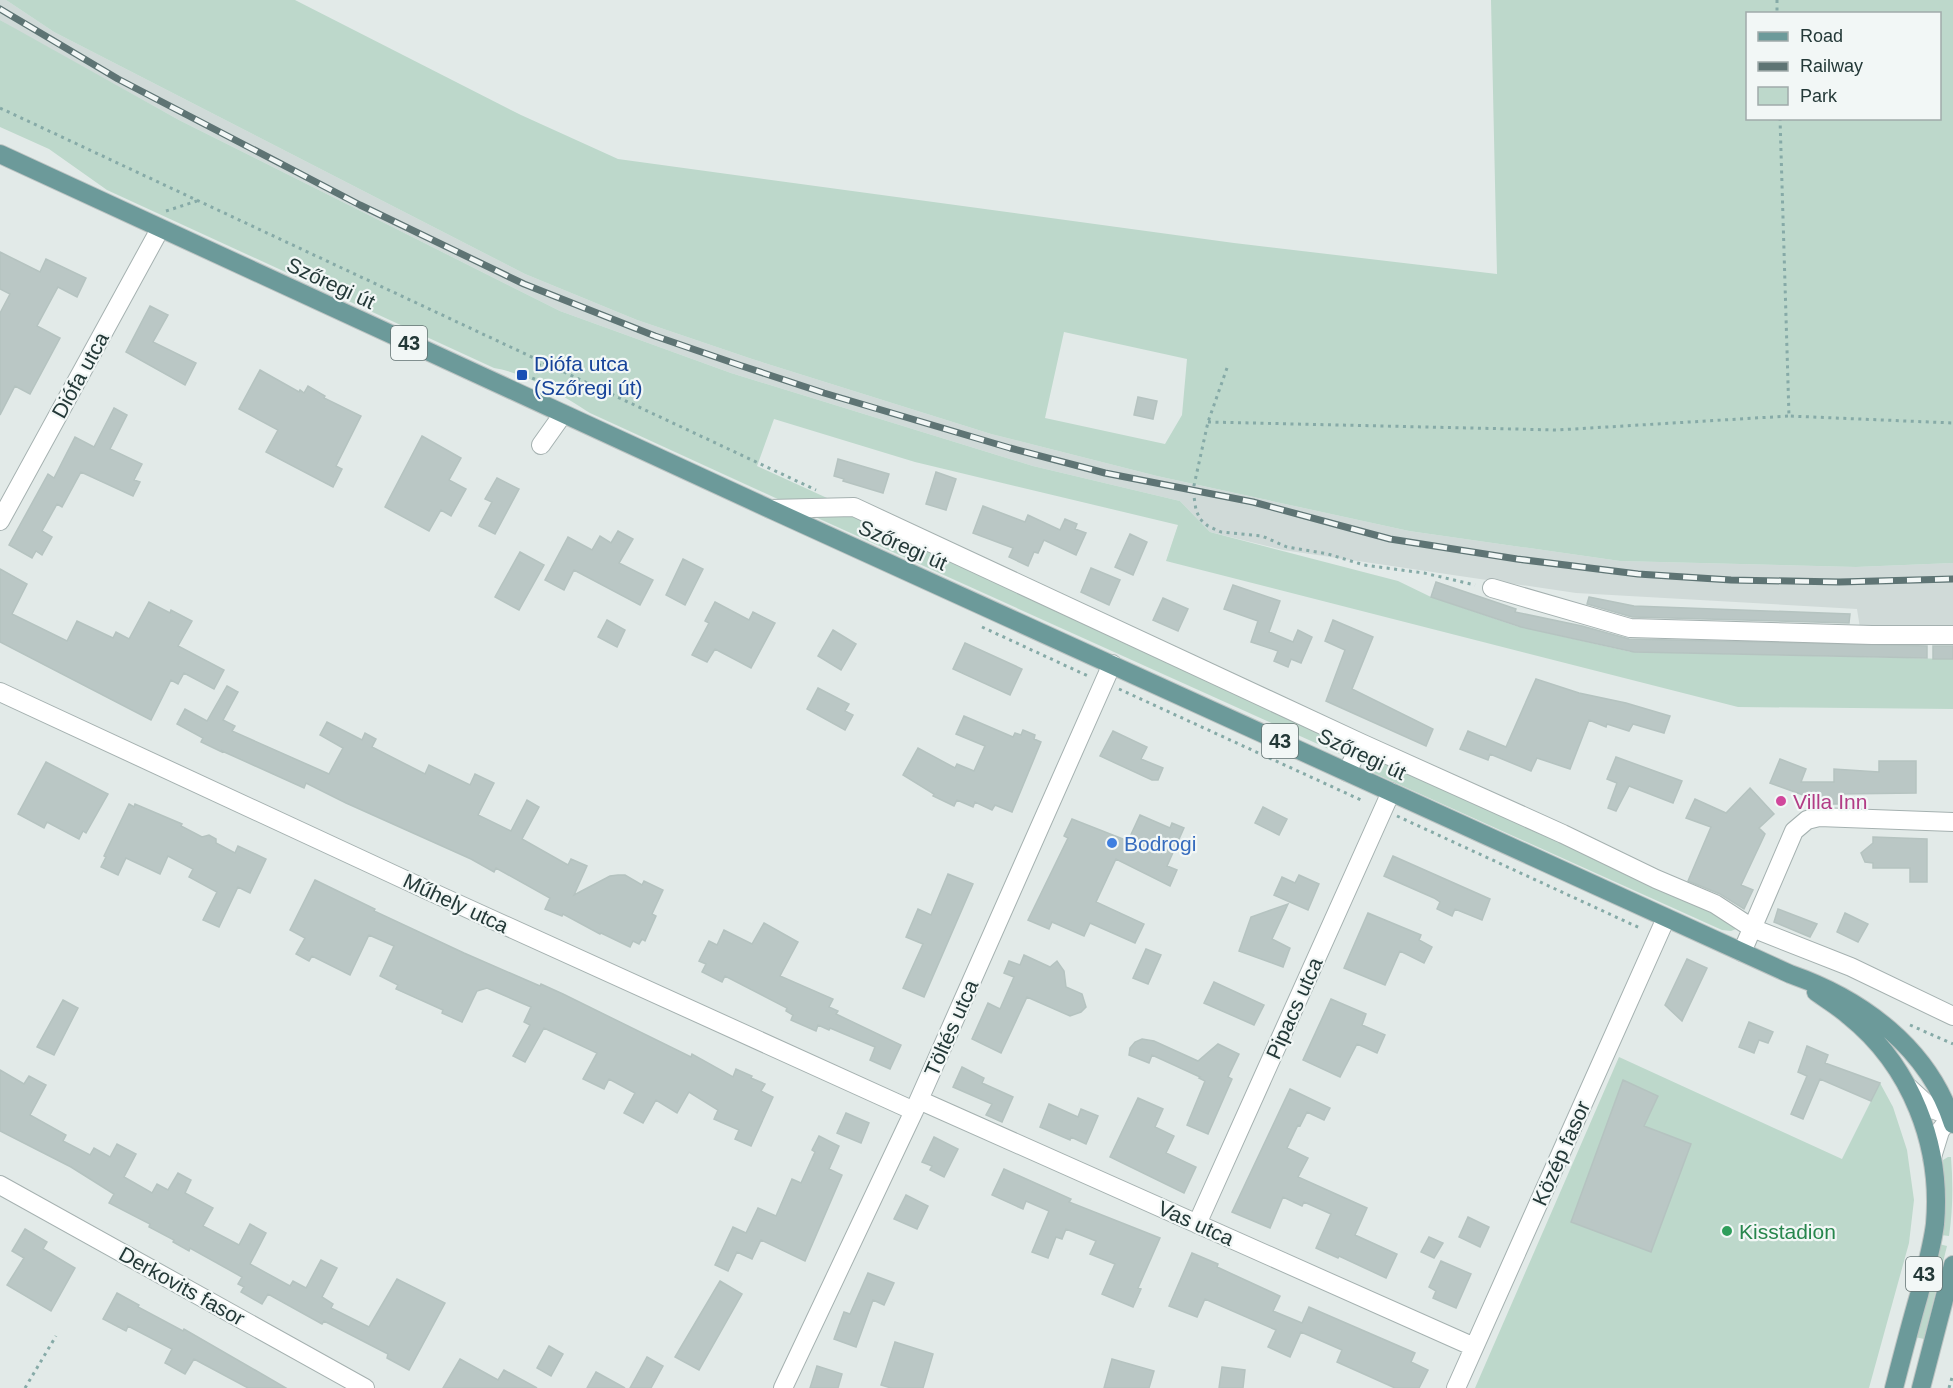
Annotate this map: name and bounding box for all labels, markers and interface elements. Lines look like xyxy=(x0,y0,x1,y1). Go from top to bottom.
legend xyxy=(1746,12,1941,120)
text: Road xyxy=(1800,26,1843,46)
text: Railway xyxy=(1800,56,1863,76)
text: Park xyxy=(1800,86,1838,106)
street label: Szőregi út xyxy=(283,253,379,313)
road number: 43 xyxy=(391,326,427,360)
street label: Diófa utca xyxy=(47,328,113,422)
place label: Diófa utca (Szőregi út) xyxy=(534,352,643,399)
marker: Diófa utca (Szőregi út) xyxy=(515,368,529,382)
street label: Szőregi út xyxy=(855,515,951,575)
road number: 43 xyxy=(1262,724,1298,758)
street label: Szőregi út xyxy=(1314,724,1410,784)
place label: Villa Inn xyxy=(1793,790,1867,813)
marker: Villa Inn xyxy=(1774,794,1788,808)
place label: Bodrogi xyxy=(1124,832,1196,855)
marker: Bodrogi xyxy=(1105,836,1119,850)
street label: Műhely utca xyxy=(400,869,512,937)
street label: Pipacs utca xyxy=(1261,953,1327,1062)
street label: Töltés utca xyxy=(920,976,983,1080)
street label: Közép fasor xyxy=(1528,1097,1594,1209)
street label: Vas utca xyxy=(1155,1196,1238,1250)
place label: Kisstadion xyxy=(1739,1220,1836,1243)
marker: Kisstadion xyxy=(1720,1224,1734,1238)
street label: Derkovits fasor xyxy=(115,1242,249,1330)
road number: 43 xyxy=(1906,1257,1942,1291)

